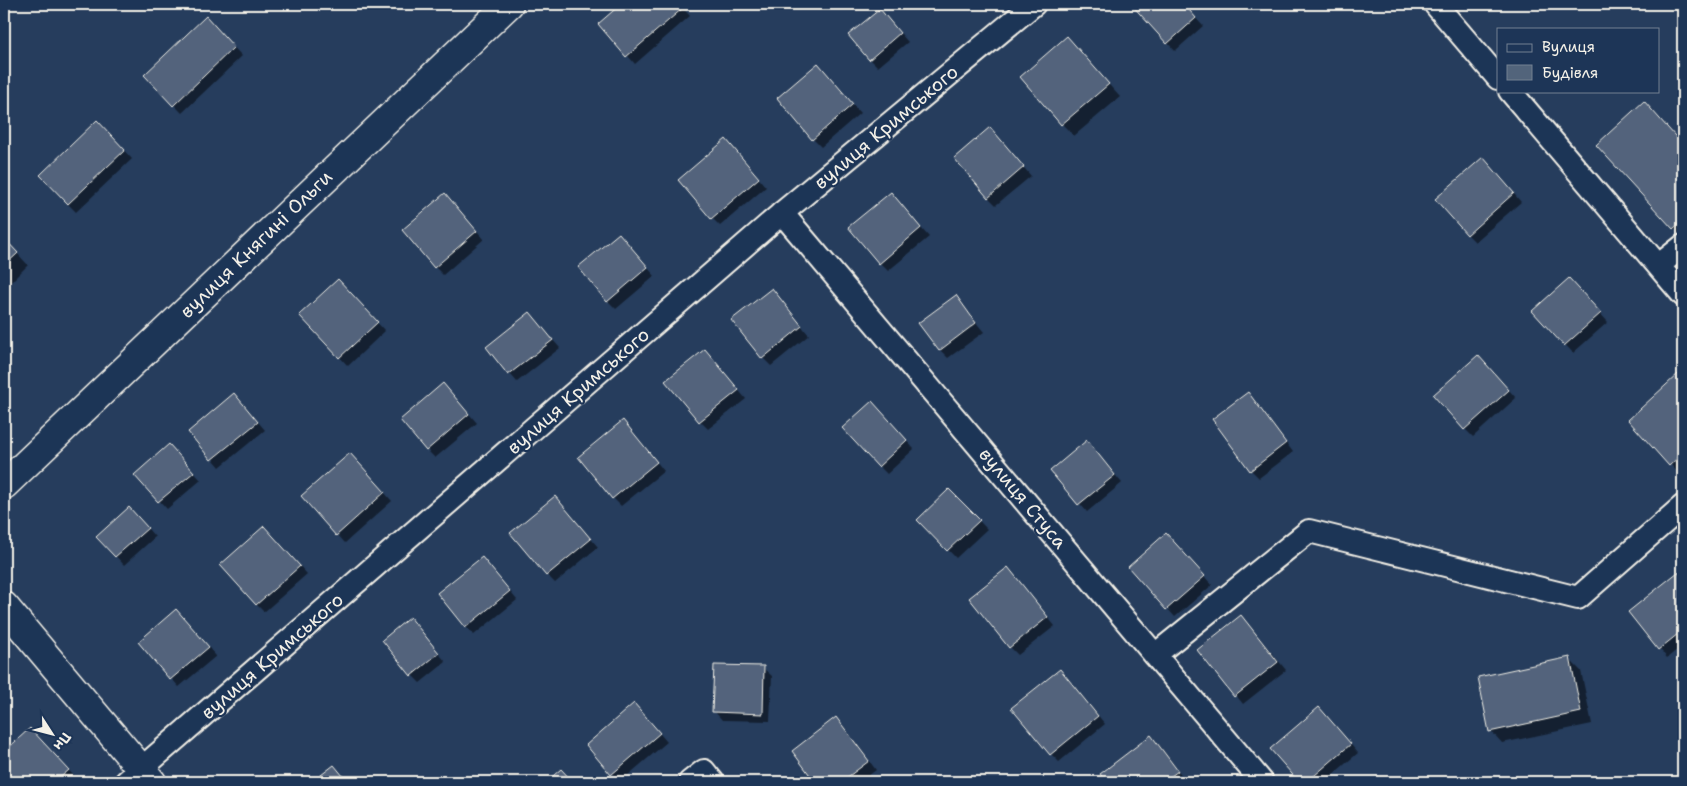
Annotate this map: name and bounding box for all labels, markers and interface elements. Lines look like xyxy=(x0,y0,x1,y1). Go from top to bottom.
legend xyxy=(1497,28,1660,92)
text: Вулиця xyxy=(1542,37,1595,57)
street label: вулиця Кримського xyxy=(809,59,963,195)
text: Будівля xyxy=(1542,63,1598,83)
street label: вулиця Княгині Ольги xyxy=(174,165,338,323)
street label: вулиця Кримського xyxy=(501,322,655,460)
street label: вулиця Стуса xyxy=(973,442,1073,554)
street label: вулиця Кримського xyxy=(195,587,349,725)
north arrow xyxy=(28,708,78,758)
text: Пн xyxy=(50,729,75,754)

